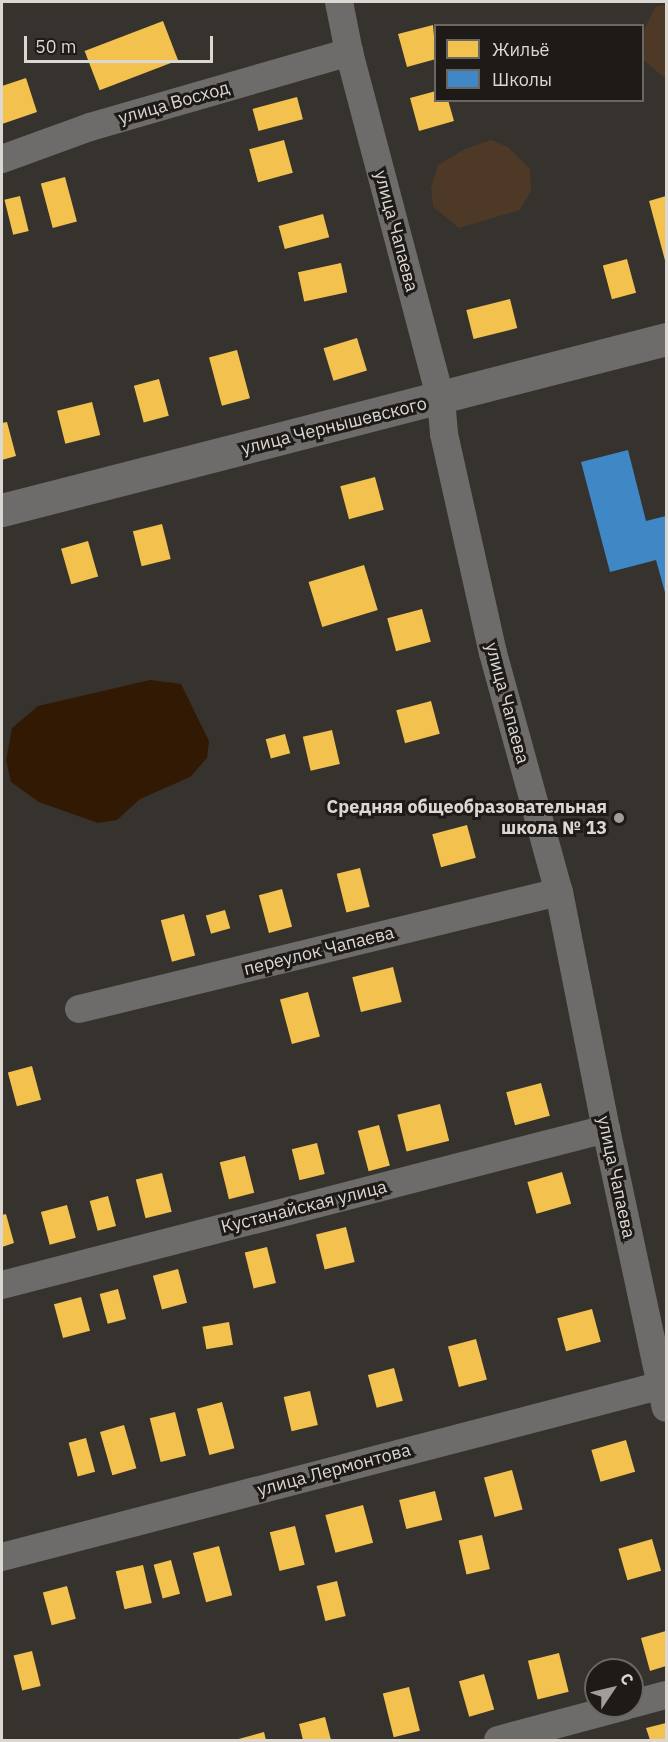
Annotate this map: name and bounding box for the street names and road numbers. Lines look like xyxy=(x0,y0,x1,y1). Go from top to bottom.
street label: улица Восход xyxy=(116,77,232,129)
street label: улица Чапаева xyxy=(369,168,423,294)
street label: улица Чернышевского xyxy=(239,393,429,459)
street label: улица Чапаева xyxy=(480,640,534,766)
street label: переулок Чапаева xyxy=(242,922,396,980)
street label: улица Чапаева xyxy=(592,1114,640,1240)
street label: Кустанайская улица xyxy=(219,1176,389,1238)
street label: улица Лермонтова xyxy=(255,1439,413,1501)

